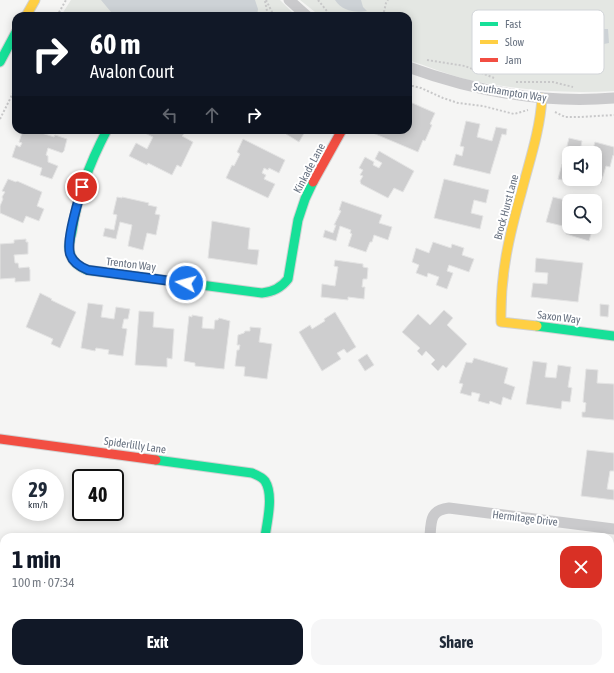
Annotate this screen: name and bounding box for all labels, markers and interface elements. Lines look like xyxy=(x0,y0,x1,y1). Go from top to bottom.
legend xyxy=(472,10,604,74)
text: Fast xyxy=(505,18,521,30)
icon: right xyxy=(24,28,76,80)
text: 60 m xyxy=(90,28,140,60)
text: Slow xyxy=(505,36,524,48)
text: Jam xyxy=(505,54,522,66)
text: Avalon Court xyxy=(90,61,174,82)
street label: Southampton Way xyxy=(472,80,548,104)
icon: left xyxy=(159,104,181,126)
icon: ahead xyxy=(201,104,223,126)
icon: right xyxy=(243,104,265,126)
street label: Kinkade Lane xyxy=(291,141,327,195)
map controls xyxy=(562,146,602,234)
button: sound xyxy=(562,146,602,186)
pin xyxy=(65,170,99,204)
street label: Brock Hurst Lane xyxy=(491,173,521,241)
icon: arrive xyxy=(71,176,93,198)
button: search xyxy=(562,194,602,234)
street label: Trenton Way xyxy=(105,255,157,273)
position arrow xyxy=(165,262,207,304)
street label: Saxon Way xyxy=(537,308,582,326)
street label: Spiderlilly Lane xyxy=(103,435,167,455)
speed limit sign: 40 xyxy=(72,469,124,521)
text: 29 xyxy=(29,478,47,501)
text: km/h xyxy=(28,499,48,510)
street label: Hermitage Drive xyxy=(492,508,558,528)
text: 1 min xyxy=(12,546,61,573)
button: close xyxy=(560,546,602,588)
text: 100 m · 07:34 xyxy=(12,575,75,590)
button: Exit xyxy=(12,619,303,665)
button: Share xyxy=(311,619,602,665)

